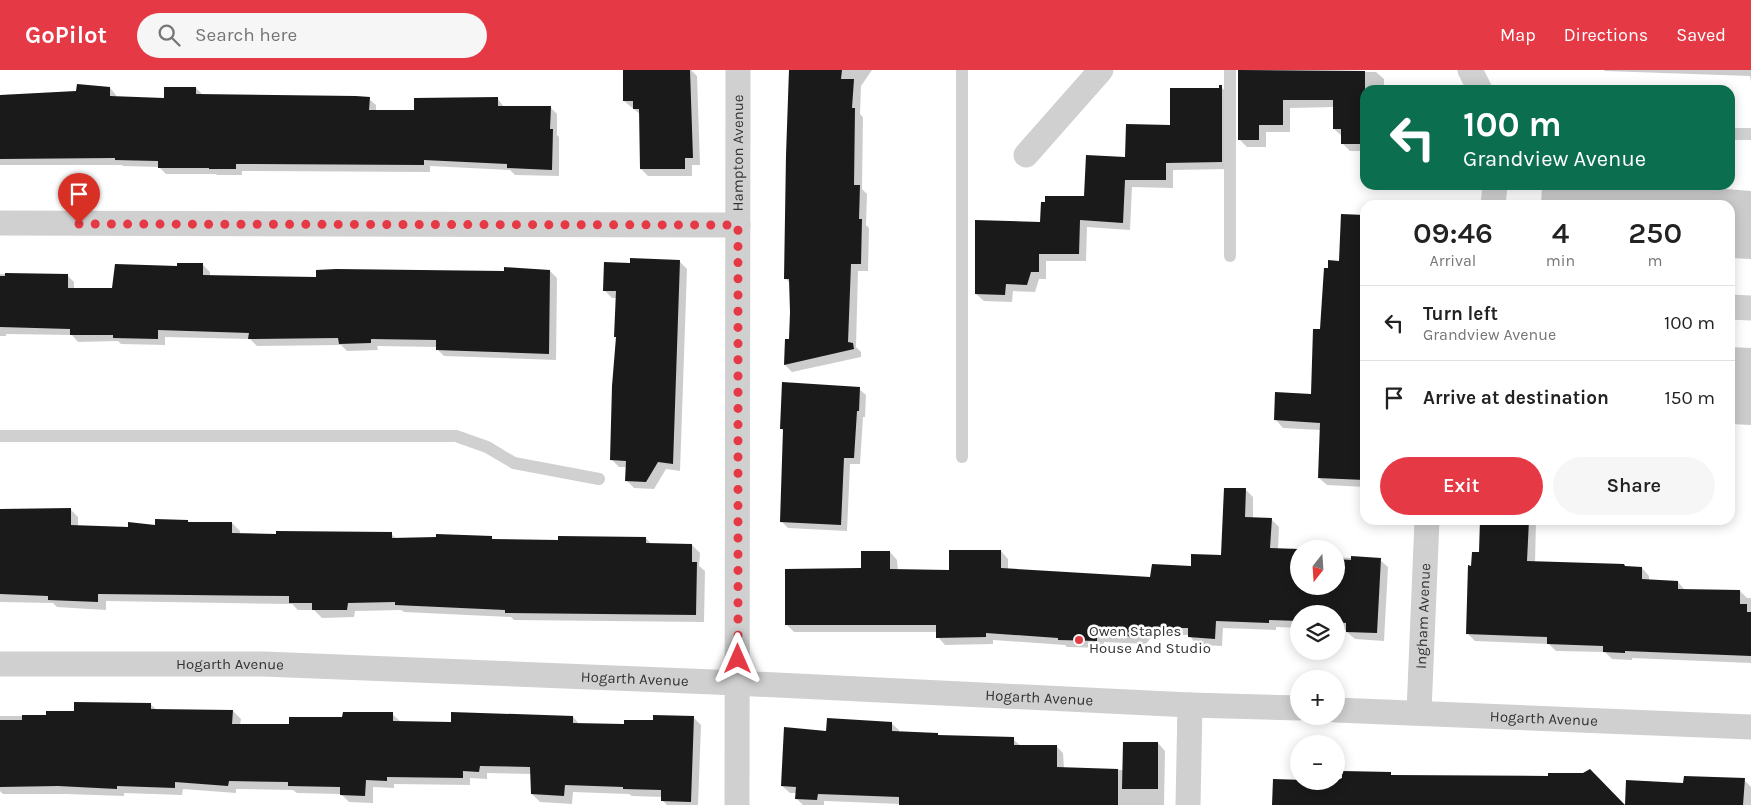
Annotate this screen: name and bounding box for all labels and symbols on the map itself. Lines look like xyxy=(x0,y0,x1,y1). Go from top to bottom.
street label: Hampton Avenue xyxy=(729,94,747,212)
pin xyxy=(58,173,100,224)
north arrow xyxy=(1290,540,1345,595)
street label: Ingham Avenue xyxy=(1412,563,1434,669)
place label: Owen Staples House And Studio xyxy=(1089,622,1211,657)
position arrow xyxy=(711,632,763,684)
marker: Owen Staples House And Studio xyxy=(1073,634,1085,646)
street label: Hogarth Avenue xyxy=(176,655,284,674)
street label: Hogarth Avenue xyxy=(580,668,689,690)
street label: Hogarth Avenue xyxy=(985,686,1094,709)
street label: Hogarth Avenue xyxy=(1489,707,1598,730)

